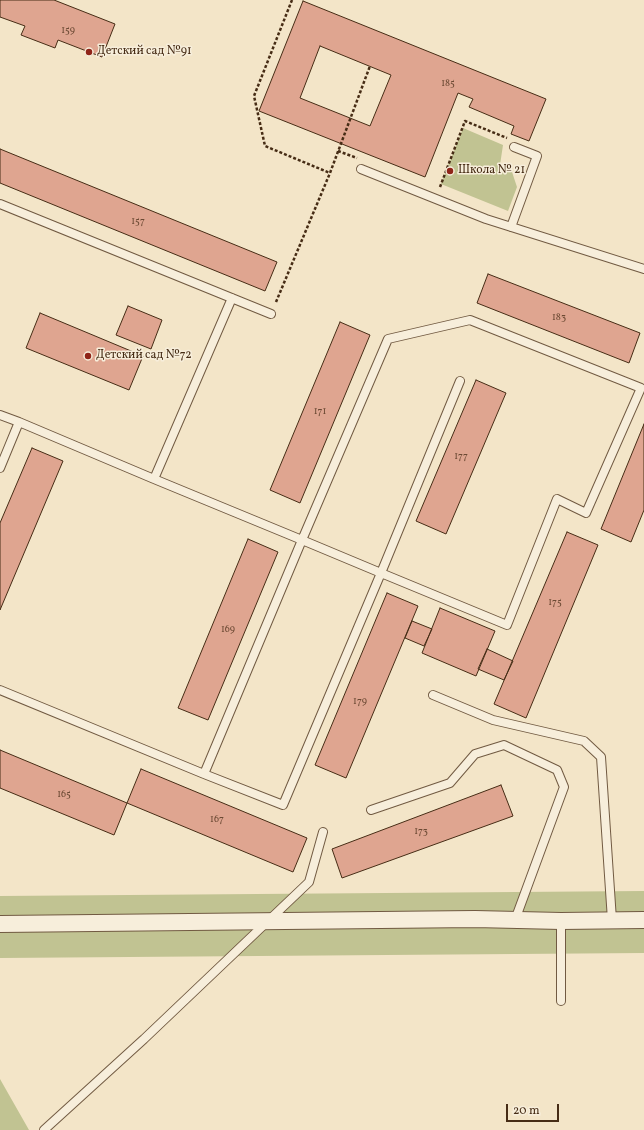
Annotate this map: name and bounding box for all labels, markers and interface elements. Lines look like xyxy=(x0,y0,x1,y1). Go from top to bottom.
house number: 159 xyxy=(61,25,75,37)
place label: Детский сад №91 xyxy=(97,45,192,59)
marker: Детский сад №91 xyxy=(84,47,94,57)
house number: 185 xyxy=(441,78,455,90)
place label: Школа № 21 xyxy=(458,164,525,178)
marker: Школа № 21 xyxy=(445,166,455,176)
house number: 157 xyxy=(131,216,145,228)
house number: 183 xyxy=(552,312,566,324)
place label: Детский сад №72 xyxy=(96,349,192,363)
marker: Детский сад №72 xyxy=(83,351,93,361)
house number: 171 xyxy=(314,406,326,418)
house number: 177 xyxy=(454,451,468,463)
house number: 175 xyxy=(548,597,562,609)
house number: 169 xyxy=(221,624,235,636)
house number: 179 xyxy=(353,696,367,708)
house number: 165 xyxy=(57,789,71,801)
house number: 167 xyxy=(210,814,224,826)
house number: 173 xyxy=(414,826,428,838)
scale bar xyxy=(508,1096,561,1122)
text: 20 m xyxy=(513,1103,540,1119)

